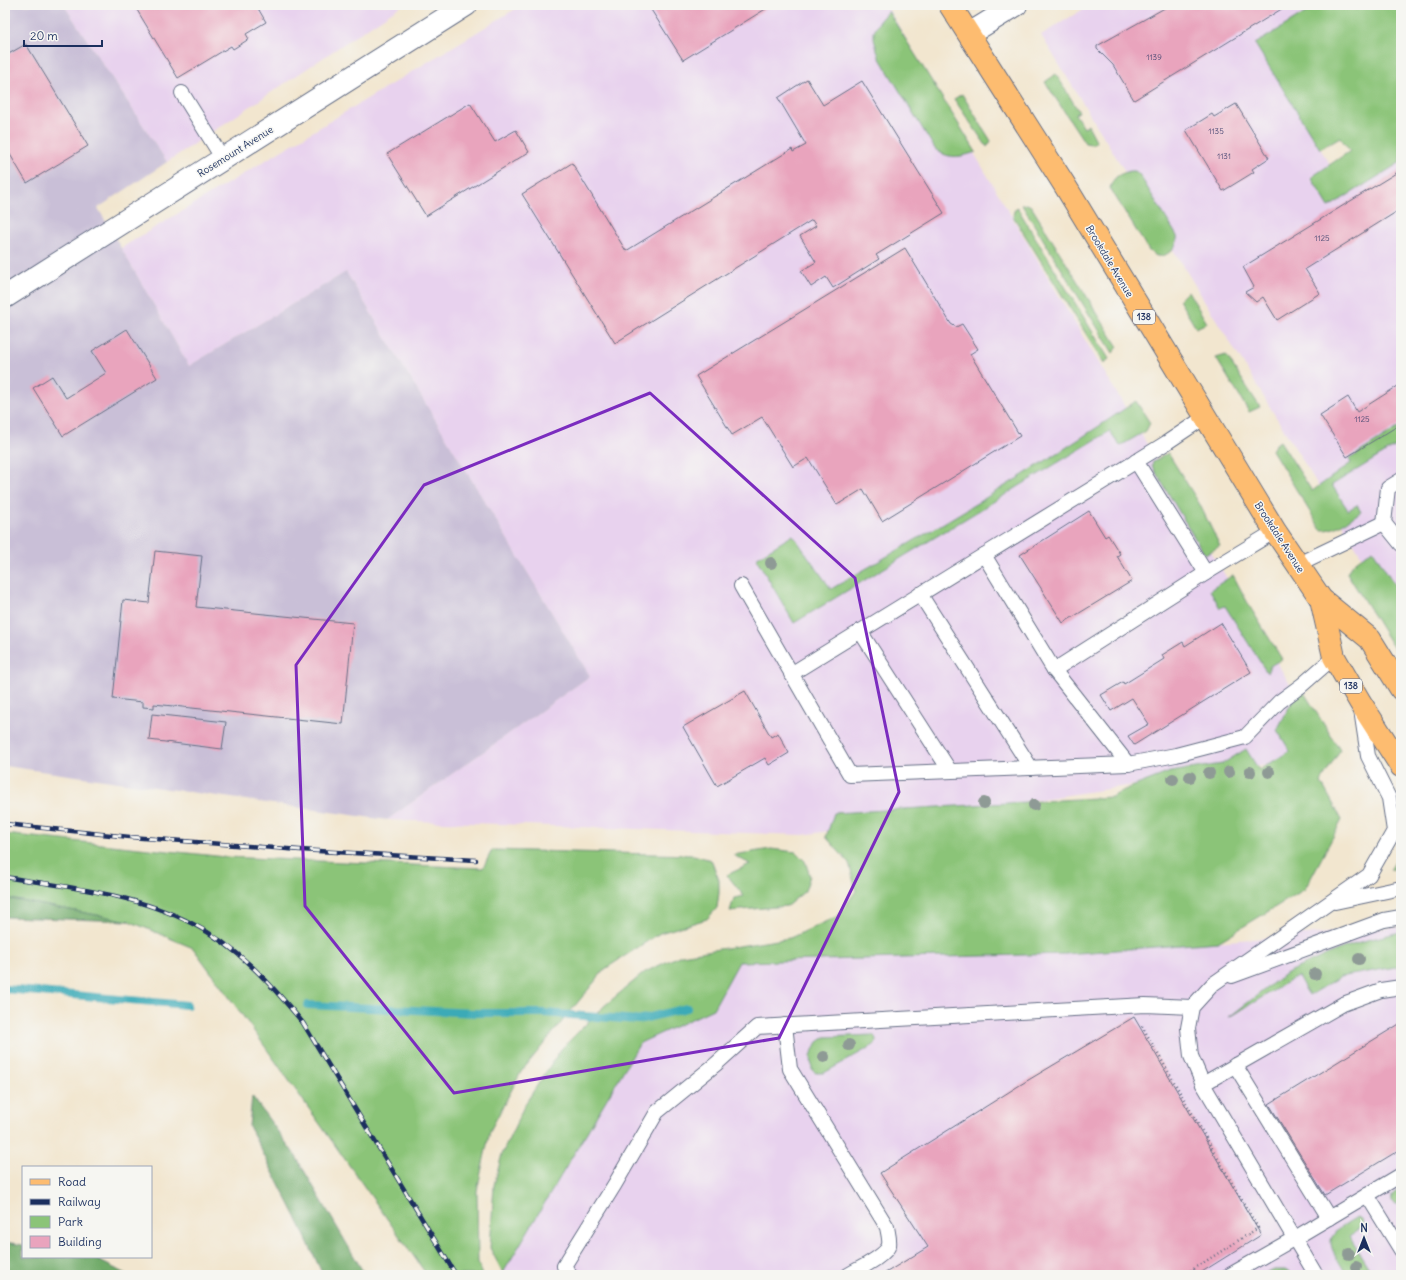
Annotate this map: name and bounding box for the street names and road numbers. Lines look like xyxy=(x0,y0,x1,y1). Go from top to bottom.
street label: Rosemount Avenue xyxy=(195,123,276,180)
street label: Brookdale Avenue xyxy=(1083,223,1136,300)
road number: 138 xyxy=(1133,310,1155,324)
street label: Brookdale Avenue xyxy=(1252,499,1307,575)
road number: 138 xyxy=(1340,679,1362,693)

